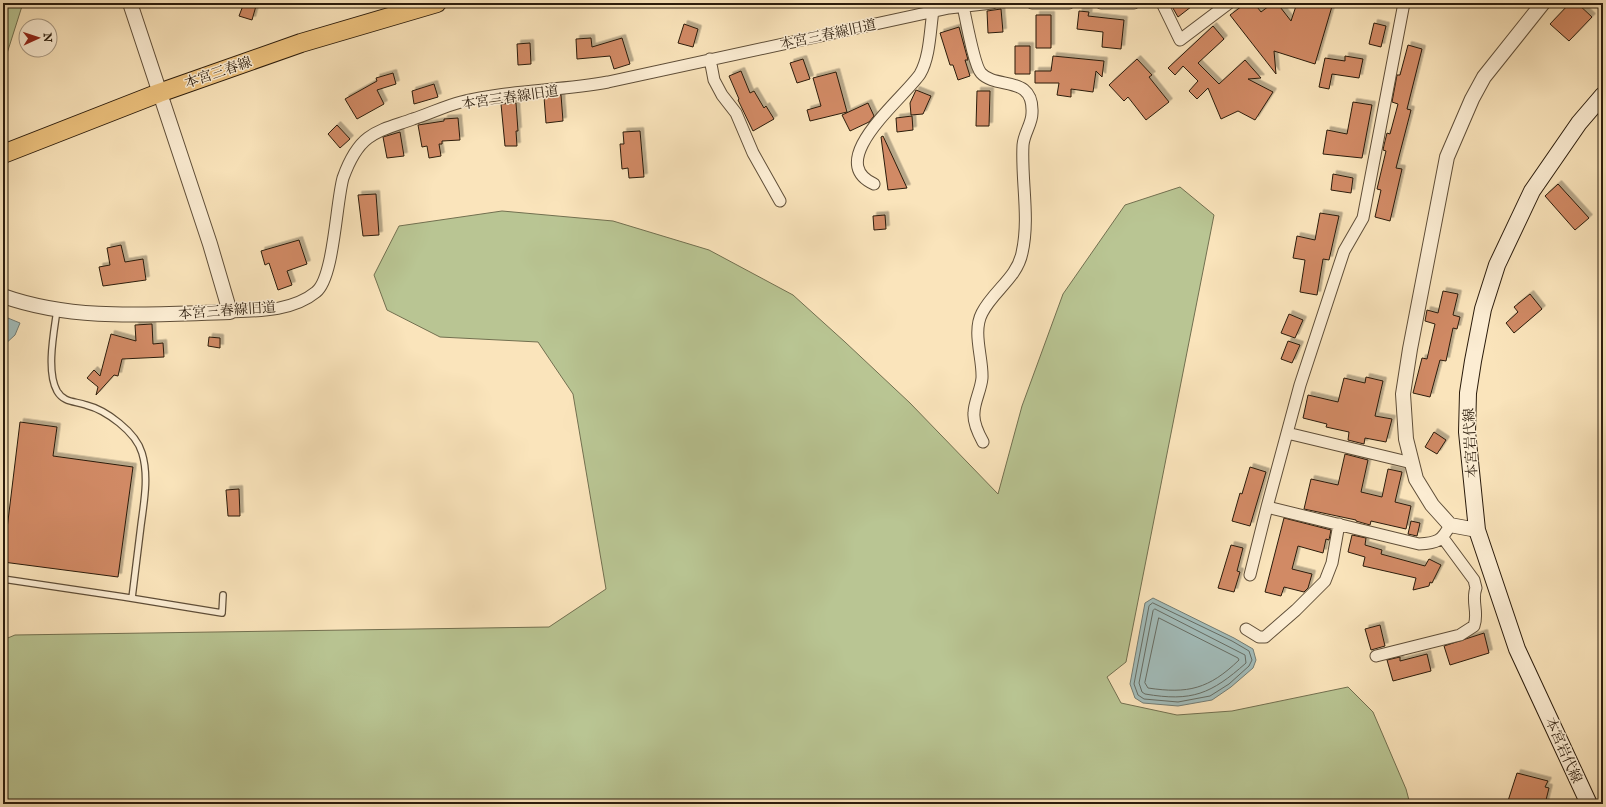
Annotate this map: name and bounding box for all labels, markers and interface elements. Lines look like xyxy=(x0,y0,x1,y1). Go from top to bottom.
street label: 本宮三春線旧道 xyxy=(778,16,878,54)
north arrow xyxy=(18,18,58,58)
text: N xyxy=(40,31,54,43)
street label: 本宮三春線 xyxy=(182,53,254,93)
street label: 本宮三春線旧道 xyxy=(460,82,560,114)
street label: 本宮三春線旧道 xyxy=(178,299,277,323)
street label: 本宮岩代線 xyxy=(1460,408,1482,478)
street label: 本宮岩代線 xyxy=(1541,715,1586,786)

